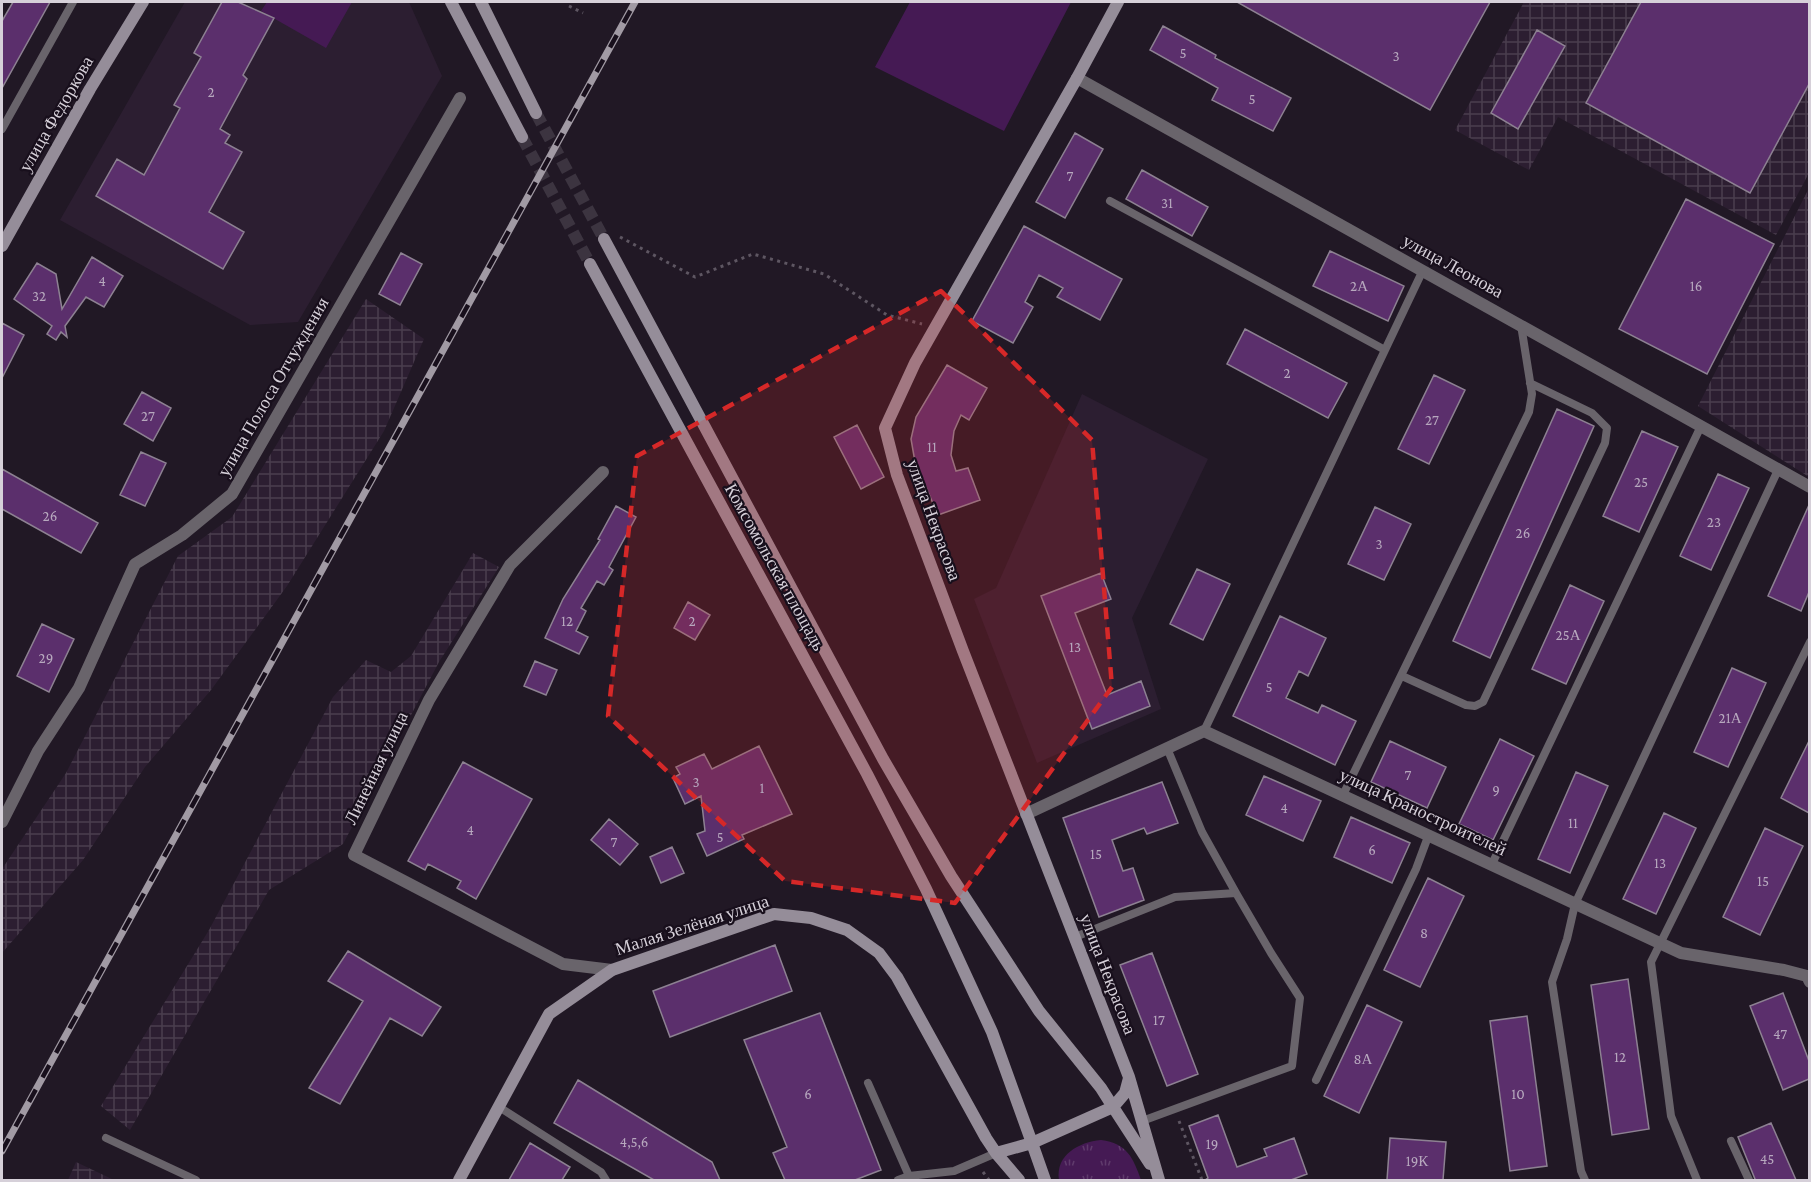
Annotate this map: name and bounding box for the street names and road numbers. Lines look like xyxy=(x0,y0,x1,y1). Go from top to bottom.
street label: улица Федоркова xyxy=(15,53,97,175)
street label: улица Леонова xyxy=(1399,230,1507,302)
street label: улица Полоса Отчуждения xyxy=(213,294,333,480)
street label: улица Некрасова xyxy=(903,457,965,583)
street label: Комсомольская площадь xyxy=(721,480,829,654)
street label: Линейная улица xyxy=(340,708,412,828)
street label: улица Краностроителей xyxy=(1336,764,1510,860)
street label: Малая Зелёная улица xyxy=(613,891,771,959)
street label: улица Некрасова xyxy=(1076,911,1140,1037)

